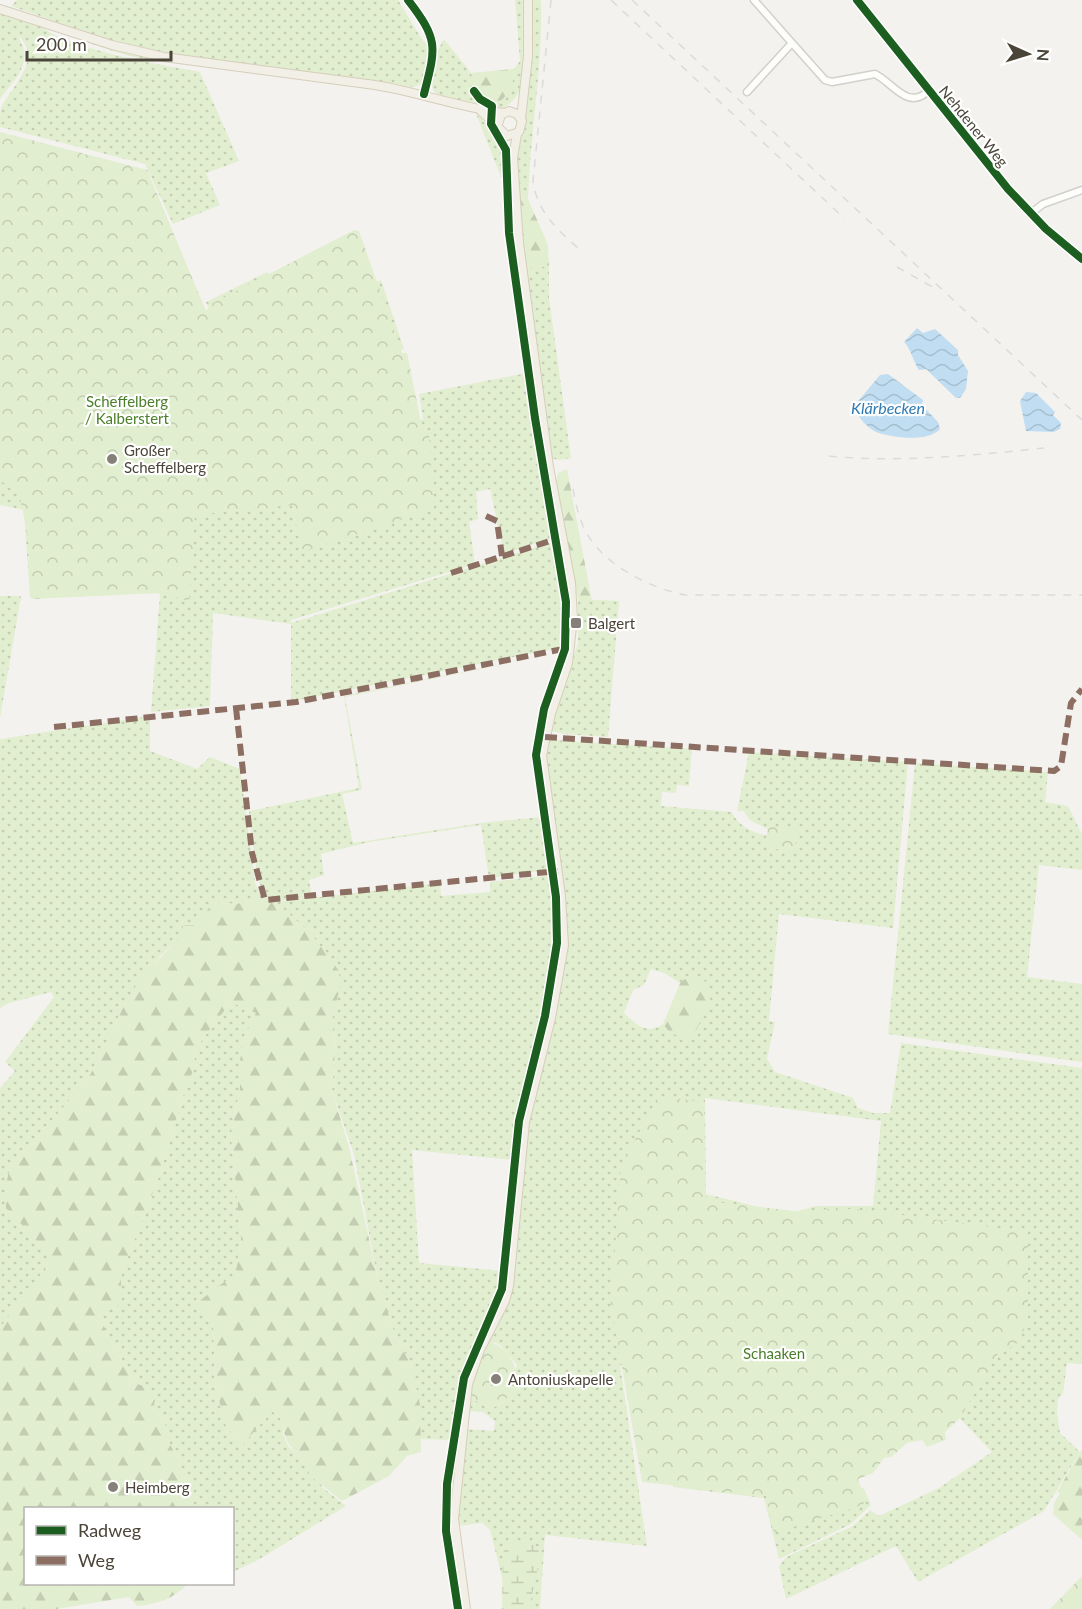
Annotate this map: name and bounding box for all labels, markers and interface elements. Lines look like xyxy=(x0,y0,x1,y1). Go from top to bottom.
scale bar xyxy=(27,24,171,62)
north arrow xyxy=(998,24,1058,84)
text: 200 m xyxy=(36,33,87,55)
text: N xyxy=(1034,48,1053,62)
street label: Nehdener Weg xyxy=(936,82,1012,170)
park label: Scheffelberg / Kalberstert xyxy=(85,392,170,427)
water label: Klärbecken xyxy=(851,398,925,417)
place label: Großer Scheffelberg xyxy=(124,441,206,476)
marker: Großer Scheffelberg xyxy=(105,452,119,466)
place label: Balgert xyxy=(588,614,636,632)
marker: Balgert xyxy=(569,616,583,630)
park label: Schaaken xyxy=(743,1344,805,1362)
place label: Antoniuskapelle xyxy=(508,1370,614,1388)
marker: Antoniuskapelle xyxy=(489,1372,503,1386)
place label: Heimberg xyxy=(125,1478,190,1496)
marker: Heimberg xyxy=(106,1480,120,1494)
legend xyxy=(24,1507,234,1585)
text: Radweg xyxy=(78,1519,141,1541)
text: Weg xyxy=(78,1549,115,1571)

